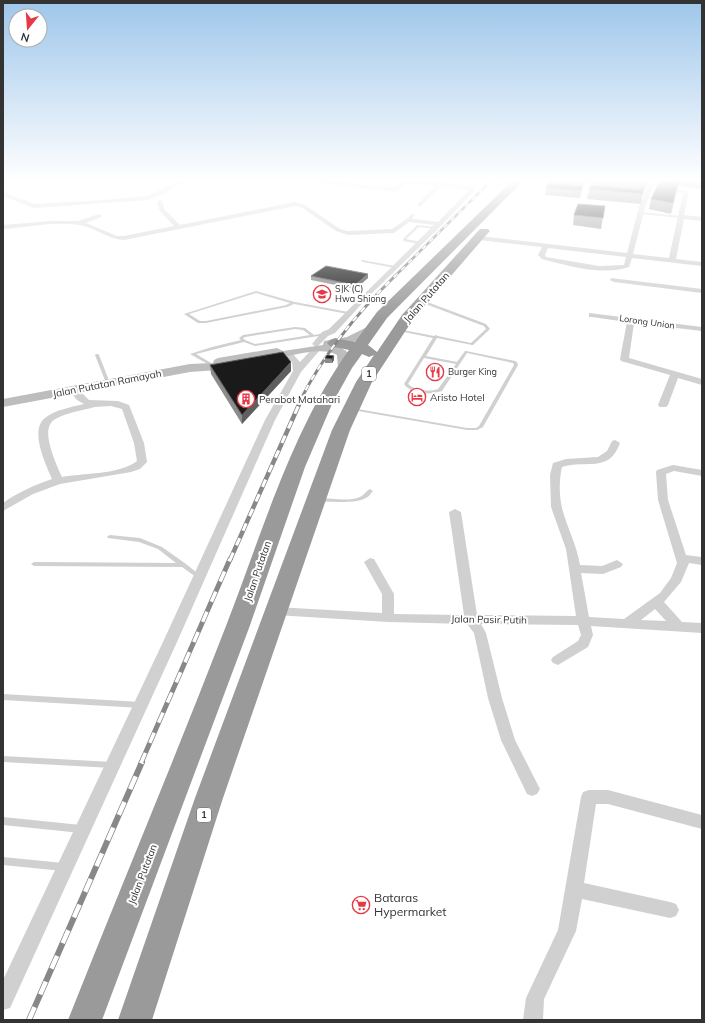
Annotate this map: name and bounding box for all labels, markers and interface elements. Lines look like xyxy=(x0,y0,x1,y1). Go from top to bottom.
north arrow xyxy=(8,8,48,48)
text: N xyxy=(19,30,31,45)
street label: Jalan Putatan xyxy=(401,269,452,325)
place label: SJK (C) Hwa Shiong xyxy=(335,283,386,304)
school or university icon: SJK (C) Hwa Shiong xyxy=(312,284,332,304)
street label: Lorong Union xyxy=(619,312,675,331)
restaurant icon: Burger King xyxy=(425,362,445,382)
place label: Burger King xyxy=(448,366,497,377)
street label: Jalan Putatan Ramayah xyxy=(52,367,163,400)
road number: 1 xyxy=(362,367,376,381)
hotel icon: Aristo Hotel xyxy=(407,387,427,407)
building icon: Perabot Matahari xyxy=(236,389,256,409)
place label: Aristo Hotel xyxy=(430,391,485,404)
place label: Perabot Matahari xyxy=(259,393,340,406)
street label: Jalan Putatan xyxy=(241,539,274,603)
street label: Jalan Pasir Putih xyxy=(451,612,527,627)
road number: 1 xyxy=(197,808,211,822)
street label: Jalan Putatan xyxy=(125,842,160,906)
place label: Bataras Hypermarket xyxy=(374,890,447,919)
supermarket icon: Bataras Hypermarket xyxy=(351,895,371,915)

